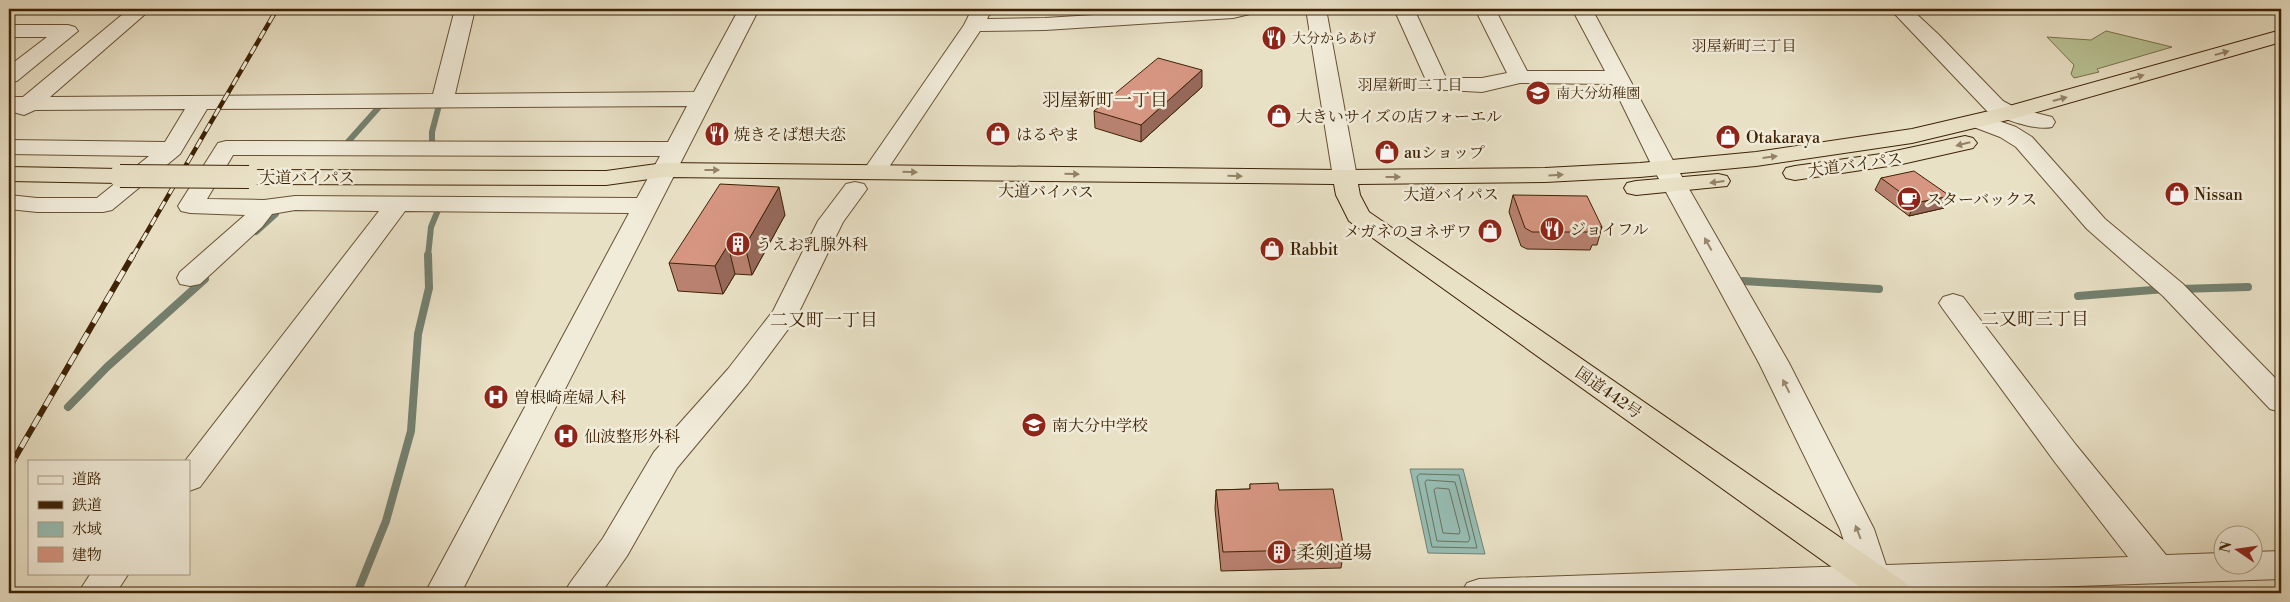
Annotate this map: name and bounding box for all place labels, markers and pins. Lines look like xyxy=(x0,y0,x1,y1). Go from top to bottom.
restaurant icon: 大分からあげ xyxy=(1261,25,1287,51)
place label: 大分からあげ xyxy=(1292,30,1377,48)
school or university icon: 南大分幼稚園 xyxy=(1525,80,1551,106)
place label: 南大分幼稚園 xyxy=(1556,85,1640,103)
shop icon: 大きいサイズの店フォーエル xyxy=(1266,103,1292,129)
place label: 大きいサイズの店フォーエル xyxy=(1296,107,1502,127)
restaurant icon: 焼きそば想夫恋 xyxy=(704,121,730,147)
shop icon: はるやま xyxy=(985,121,1011,147)
shop icon: Otakaraya xyxy=(1715,124,1741,150)
place label: 焼きそば想夫恋 xyxy=(734,125,846,145)
place label: はるやま xyxy=(1016,125,1080,145)
place label: Otakaraya xyxy=(1746,128,1821,148)
shop icon: auショップ xyxy=(1374,139,1400,165)
place label: auショップ xyxy=(1404,143,1485,163)
shop icon: Nissan xyxy=(2164,181,2190,207)
place label: Nissan xyxy=(2194,185,2243,205)
cafe icon: スターバックス xyxy=(1896,186,1922,212)
place label: スターバックス xyxy=(1926,190,2037,210)
restaurant icon: ジョイフル xyxy=(1539,216,1565,242)
shop icon: メガネのヨネザワ xyxy=(1477,218,1503,244)
place label: ジョイフル xyxy=(1570,220,1649,240)
place label: メガネのヨネザワ xyxy=(1344,222,1472,242)
building icon: うえお乳腺外科 xyxy=(725,231,751,257)
place label: うえお乳腺外科 xyxy=(756,235,868,255)
shop icon: Rabbit xyxy=(1259,236,1285,262)
place label: Rabbit xyxy=(1290,240,1339,260)
hospital icon: 曽根崎産婦人科 xyxy=(483,384,509,410)
place label: 曽根崎産婦人科 xyxy=(514,388,626,408)
school or university icon: 南大分中学校 xyxy=(1021,412,1047,438)
place label: 南大分中学校 xyxy=(1052,416,1148,436)
hospital icon: 仙波整形外科 xyxy=(553,423,579,449)
place label: 仙波整形外科 xyxy=(584,427,680,447)
building icon: 柔剣道場 xyxy=(1266,539,1292,565)
place label: 柔剣道場 xyxy=(1296,541,1372,565)

